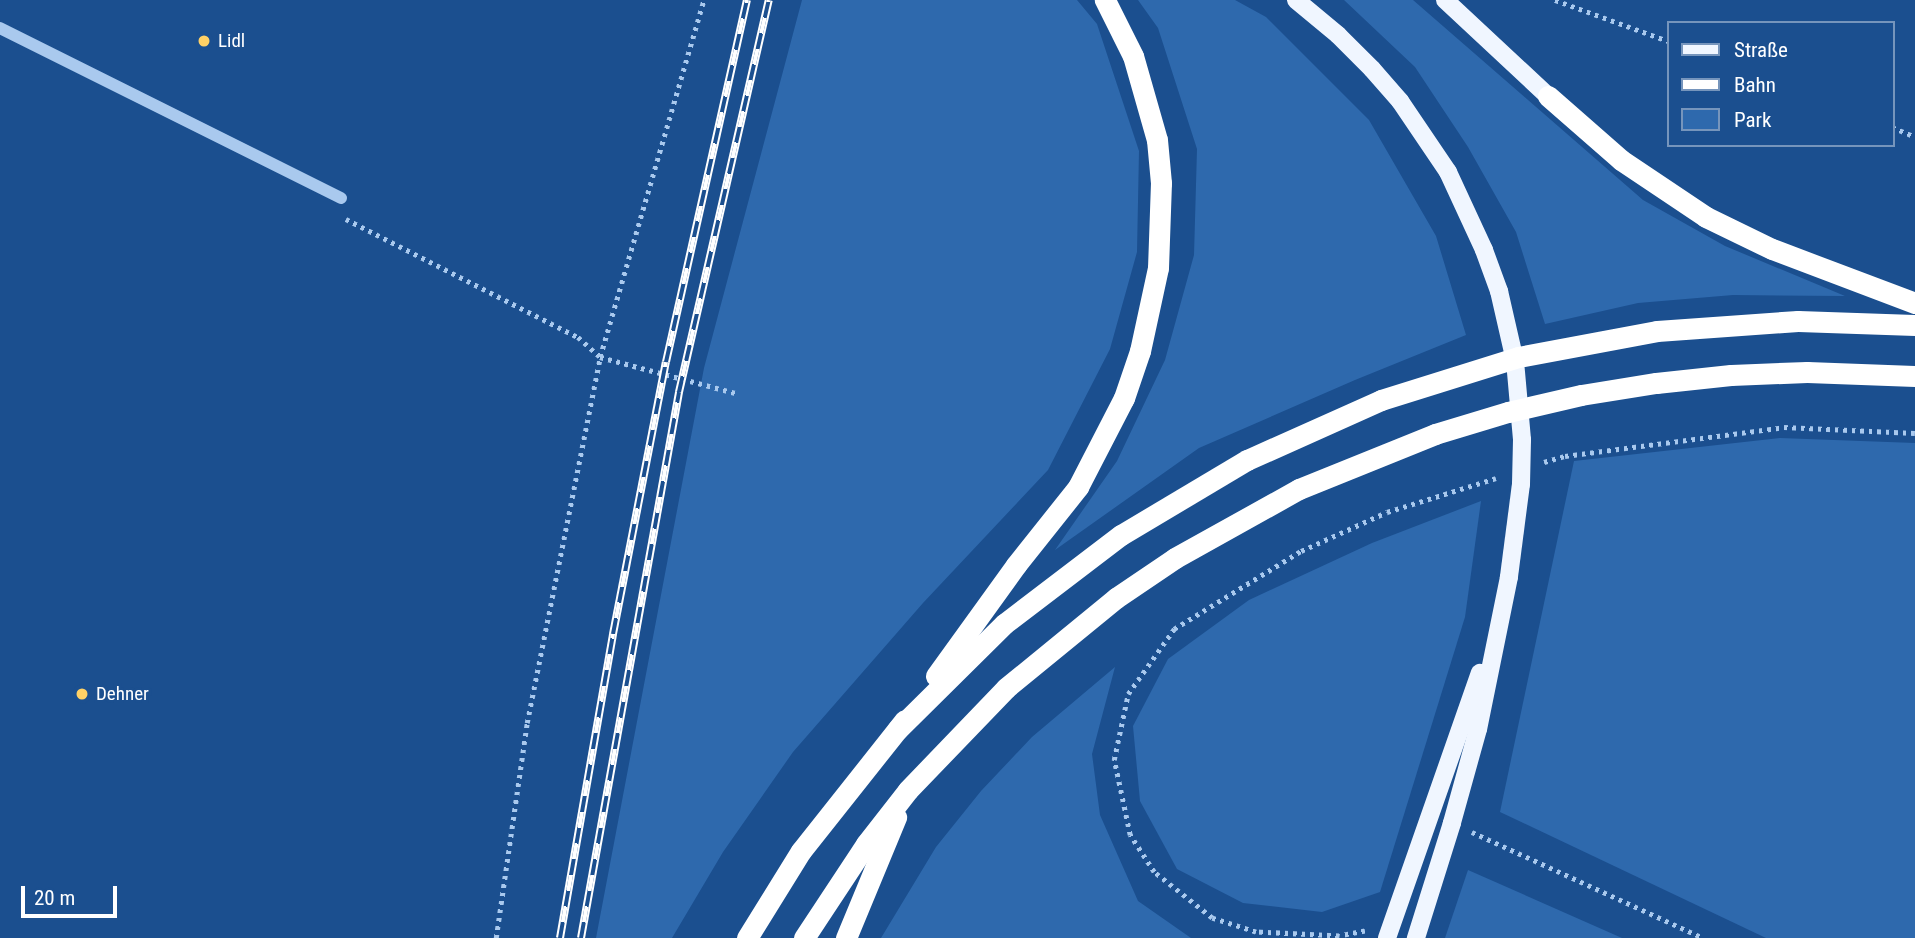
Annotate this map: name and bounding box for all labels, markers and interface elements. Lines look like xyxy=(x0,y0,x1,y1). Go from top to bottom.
legend xyxy=(1666,21,1894,147)
place label: Lidl xyxy=(218,30,245,52)
marker: Lidl xyxy=(196,33,212,49)
text: Straße xyxy=(1734,38,1788,62)
text: Bahn xyxy=(1734,73,1776,97)
text: Park xyxy=(1734,108,1771,132)
place label: Dehner xyxy=(96,683,149,705)
marker: Dehner xyxy=(74,686,90,702)
scale bar xyxy=(24,872,121,916)
text: 20 m xyxy=(34,886,75,910)

